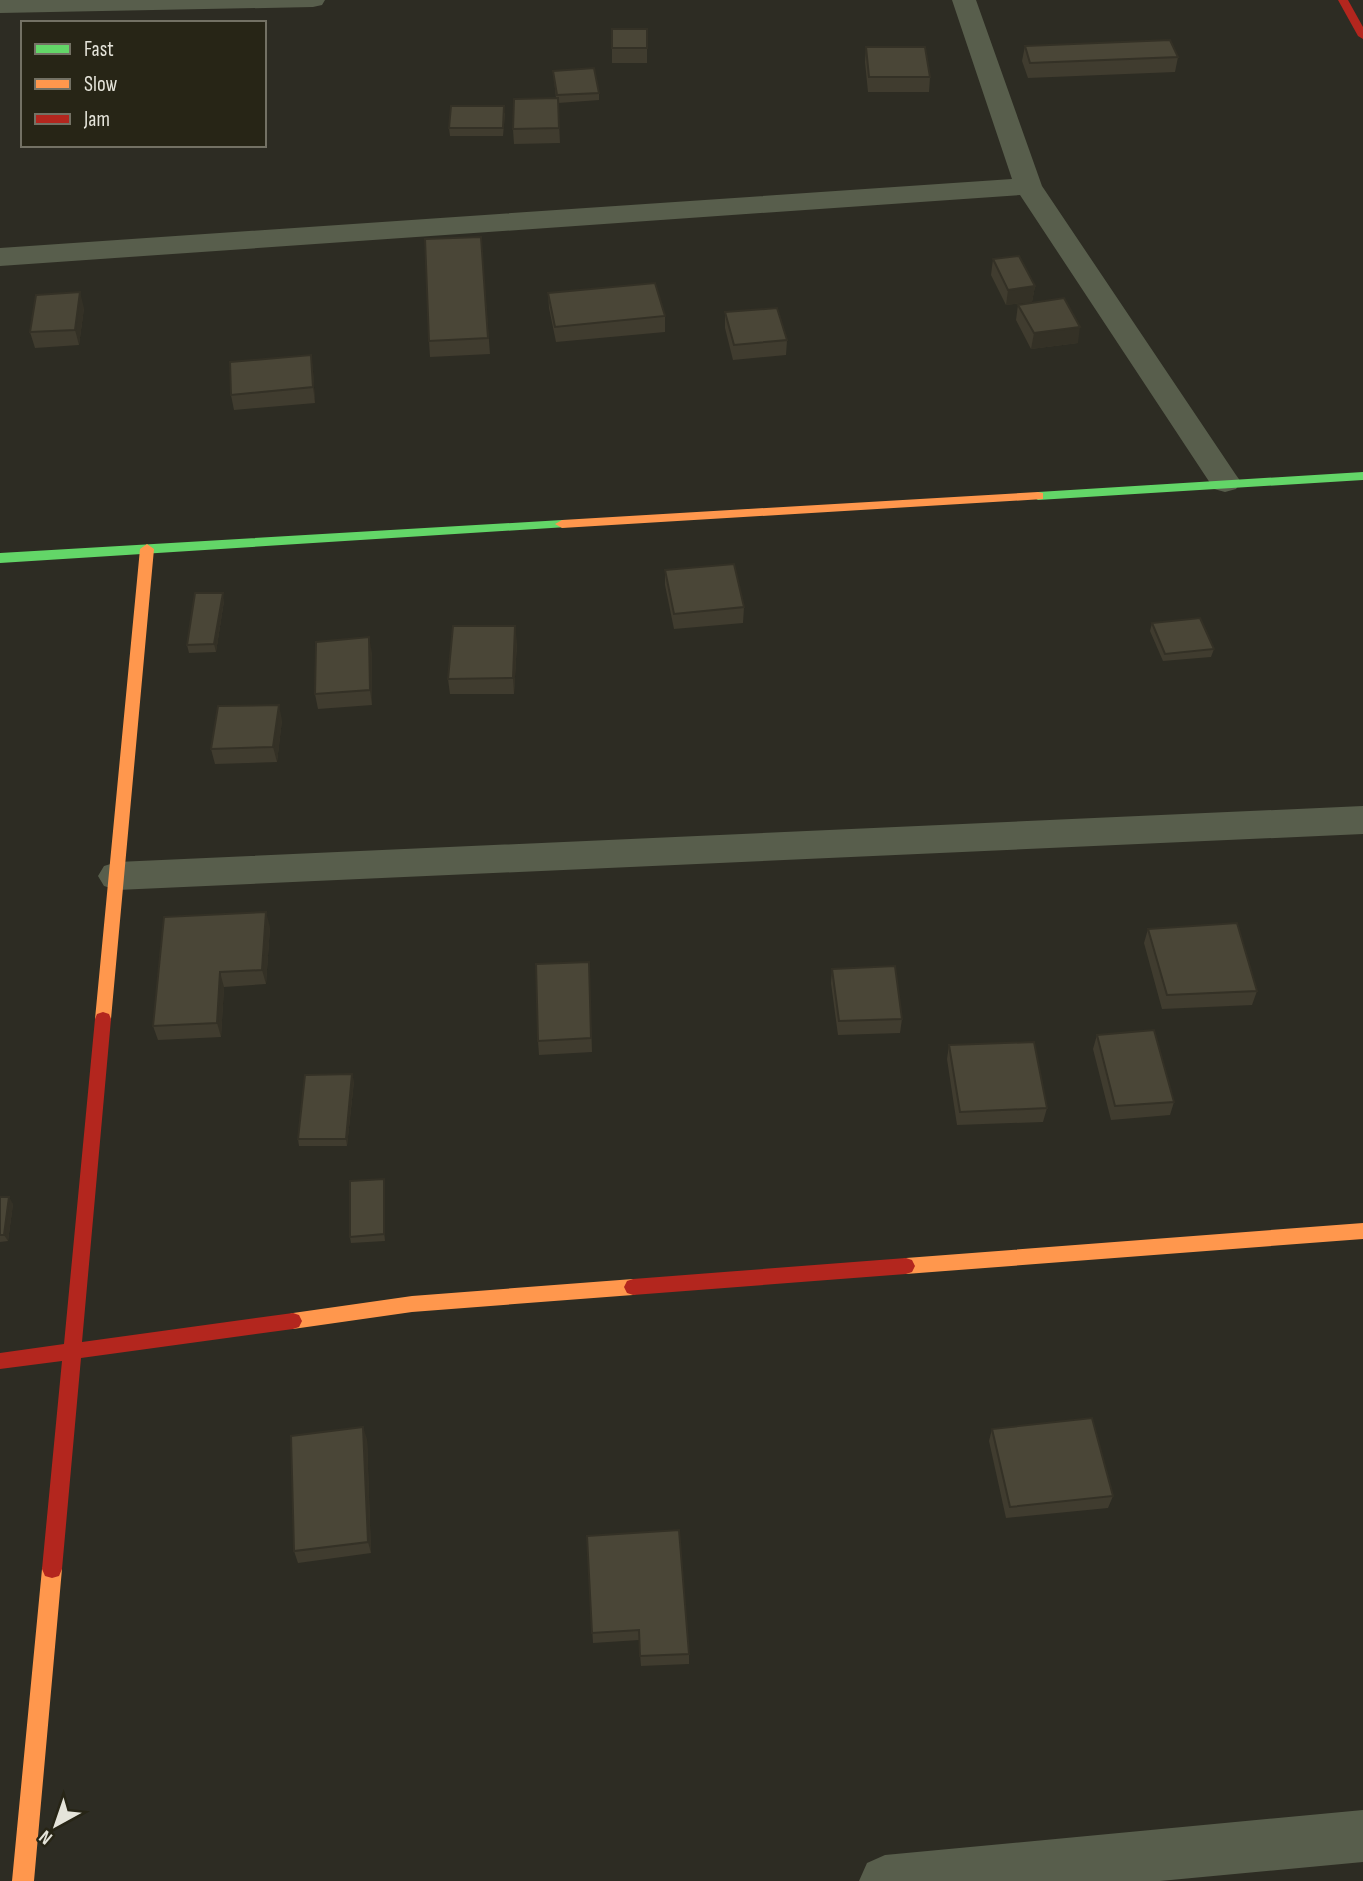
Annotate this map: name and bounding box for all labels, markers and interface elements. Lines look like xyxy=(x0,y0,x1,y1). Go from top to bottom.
legend xyxy=(21,21,266,147)
text: Fast xyxy=(84,37,114,62)
text: Slow xyxy=(84,72,118,97)
text: Jam xyxy=(83,107,110,132)
north arrow xyxy=(21,1790,91,1860)
text: N xyxy=(35,1825,57,1849)

